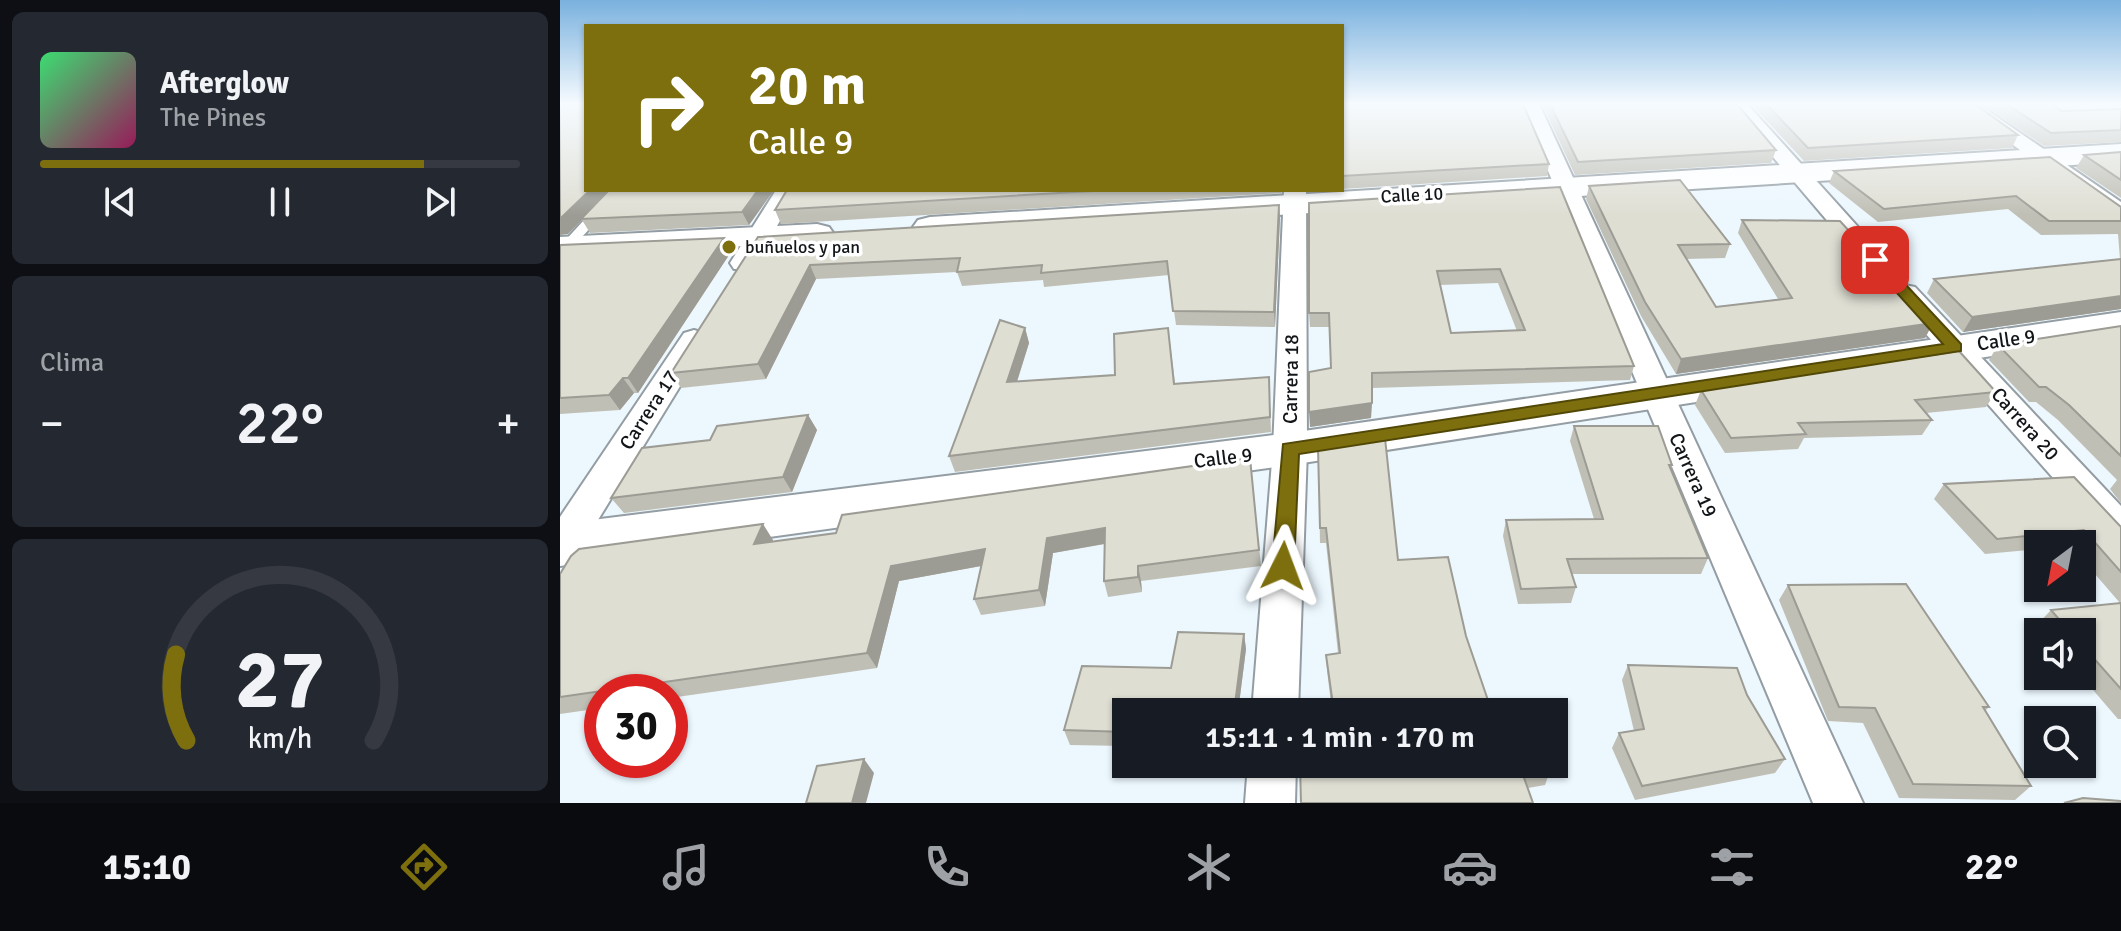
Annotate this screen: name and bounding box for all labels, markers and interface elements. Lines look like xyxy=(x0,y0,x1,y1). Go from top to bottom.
text: 20 m xyxy=(748,51,866,120)
icon: right xyxy=(616,56,720,160)
text: Afterglow xyxy=(160,65,289,102)
text: The Pines xyxy=(160,102,266,134)
text: Calle 9 xyxy=(748,120,854,165)
icon: previous xyxy=(98,180,142,224)
icon: pause xyxy=(258,180,302,224)
icon: next xyxy=(418,180,462,224)
street label: Calle 10 xyxy=(1380,182,1444,208)
pin xyxy=(1841,226,1909,294)
place label: buñuelos y pan xyxy=(745,236,860,258)
marker: buñuelos y pan xyxy=(720,238,738,256)
icon: arrive xyxy=(1853,238,1897,282)
street label: Calle 9 xyxy=(1975,324,2037,356)
street label: Carrera 18 xyxy=(1278,334,1304,424)
text: Clima xyxy=(40,347,104,379)
street label: Carrera 17 xyxy=(614,366,684,454)
street label: Carrera 20 xyxy=(1986,382,2064,466)
text: 22° xyxy=(236,387,324,461)
text: − xyxy=(40,397,64,451)
text: + xyxy=(496,397,520,451)
street label: Carrera 19 xyxy=(1663,429,1723,521)
street label: Calle 9 xyxy=(1192,442,1254,474)
position arrow xyxy=(1241,524,1325,608)
north arrow xyxy=(2024,530,2096,602)
map controls xyxy=(2024,530,2096,778)
button: sound xyxy=(2024,618,2096,690)
text: 27 xyxy=(235,629,325,731)
speed limit sign: 30 xyxy=(584,674,688,778)
button: search xyxy=(2024,706,2096,778)
text: 15:11 · 1 min · 170 m xyxy=(1205,719,1475,756)
text: km/h xyxy=(248,721,312,756)
icon: directions xyxy=(396,839,452,895)
icon: music xyxy=(658,839,714,895)
icon: phone xyxy=(919,839,975,895)
icon: climate xyxy=(1181,839,1237,895)
icon: car xyxy=(1442,839,1498,895)
icon: filters xyxy=(1704,839,1760,895)
text: 15:10 xyxy=(103,845,191,890)
text: 22° xyxy=(1965,845,2018,890)

